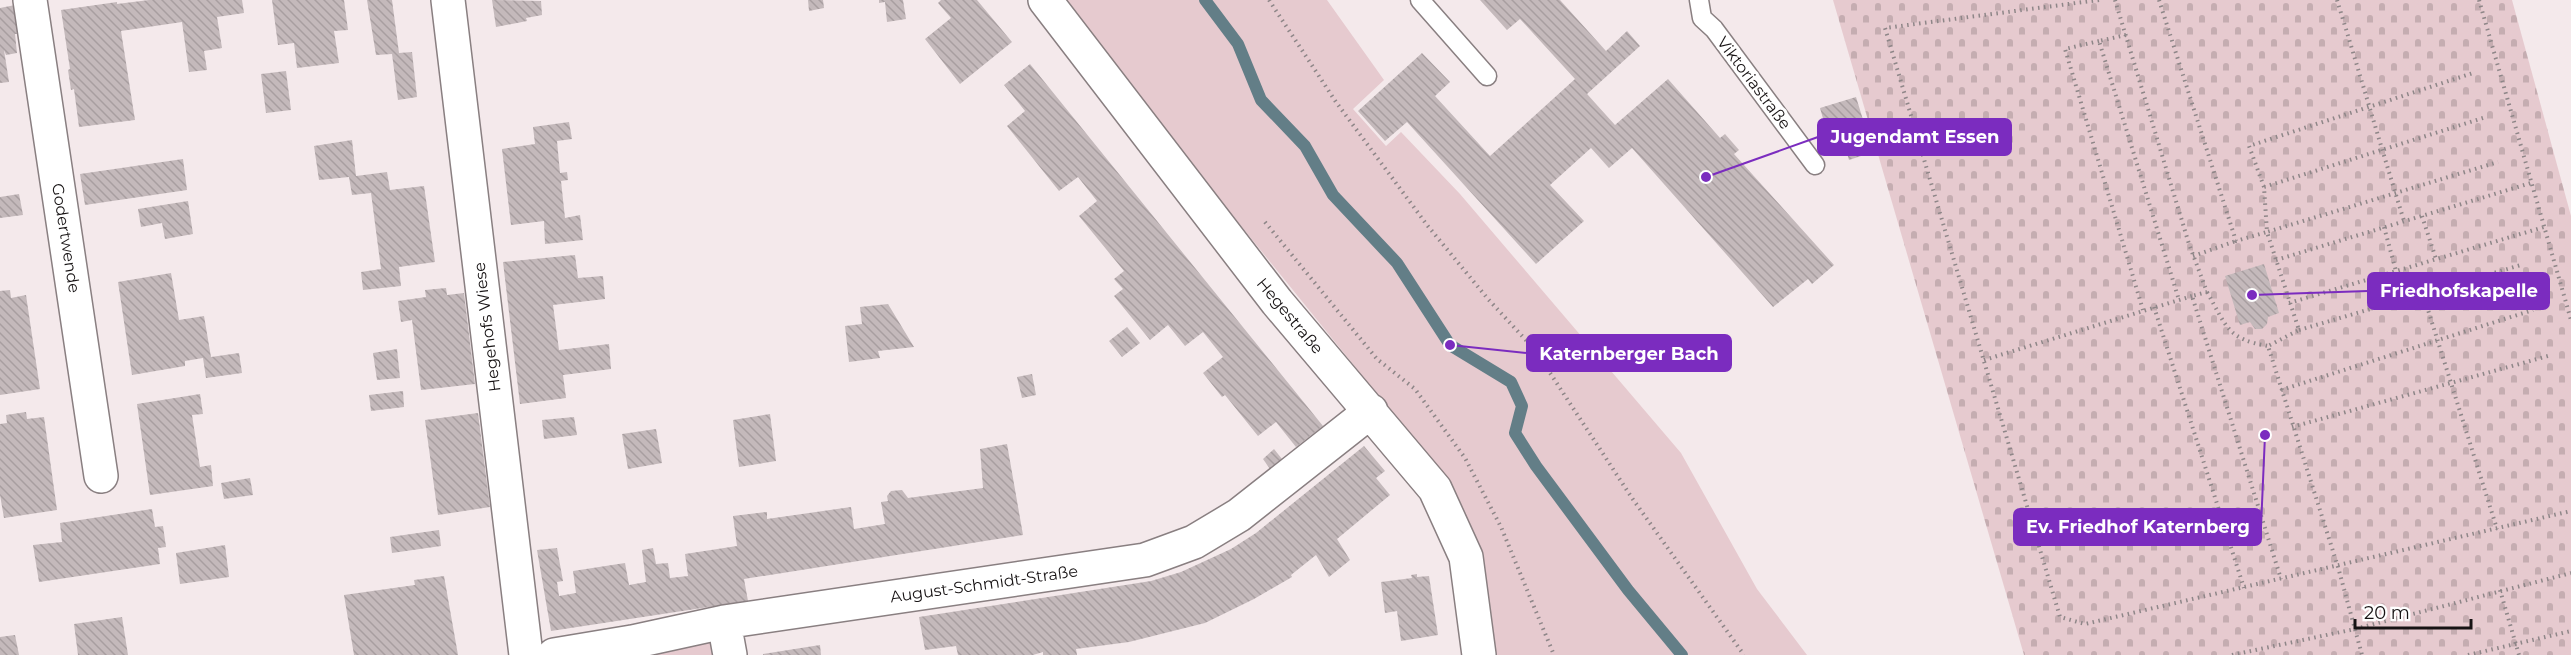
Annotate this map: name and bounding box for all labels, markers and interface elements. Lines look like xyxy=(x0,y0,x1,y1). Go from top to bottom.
street label: Viktoriastraße xyxy=(1713,33,1795,133)
callout: Jugendamt Essen xyxy=(1818,119,2011,155)
text: Jugendamt Essen xyxy=(1830,126,1999,148)
street label: Godertwende xyxy=(48,182,84,294)
street label: Hegehofs Wiese xyxy=(470,261,504,393)
callout: Friedhofskapelle xyxy=(2368,273,2549,309)
street label: Hegestraße xyxy=(1253,274,1327,358)
text: Friedhofskapelle xyxy=(2380,280,2538,302)
callout: Katernberger Bach xyxy=(1527,335,1731,371)
text: Katernberger Bach xyxy=(1539,343,1719,365)
callout: Ev. Friedhof Katernberg xyxy=(2014,509,2261,545)
text: Ev. Friedhof Katernberg xyxy=(2026,516,2250,538)
street label: August-Schmidt-Straße xyxy=(889,561,1079,607)
scale bar xyxy=(2355,592,2470,630)
text: 20 m xyxy=(2364,602,2410,624)

